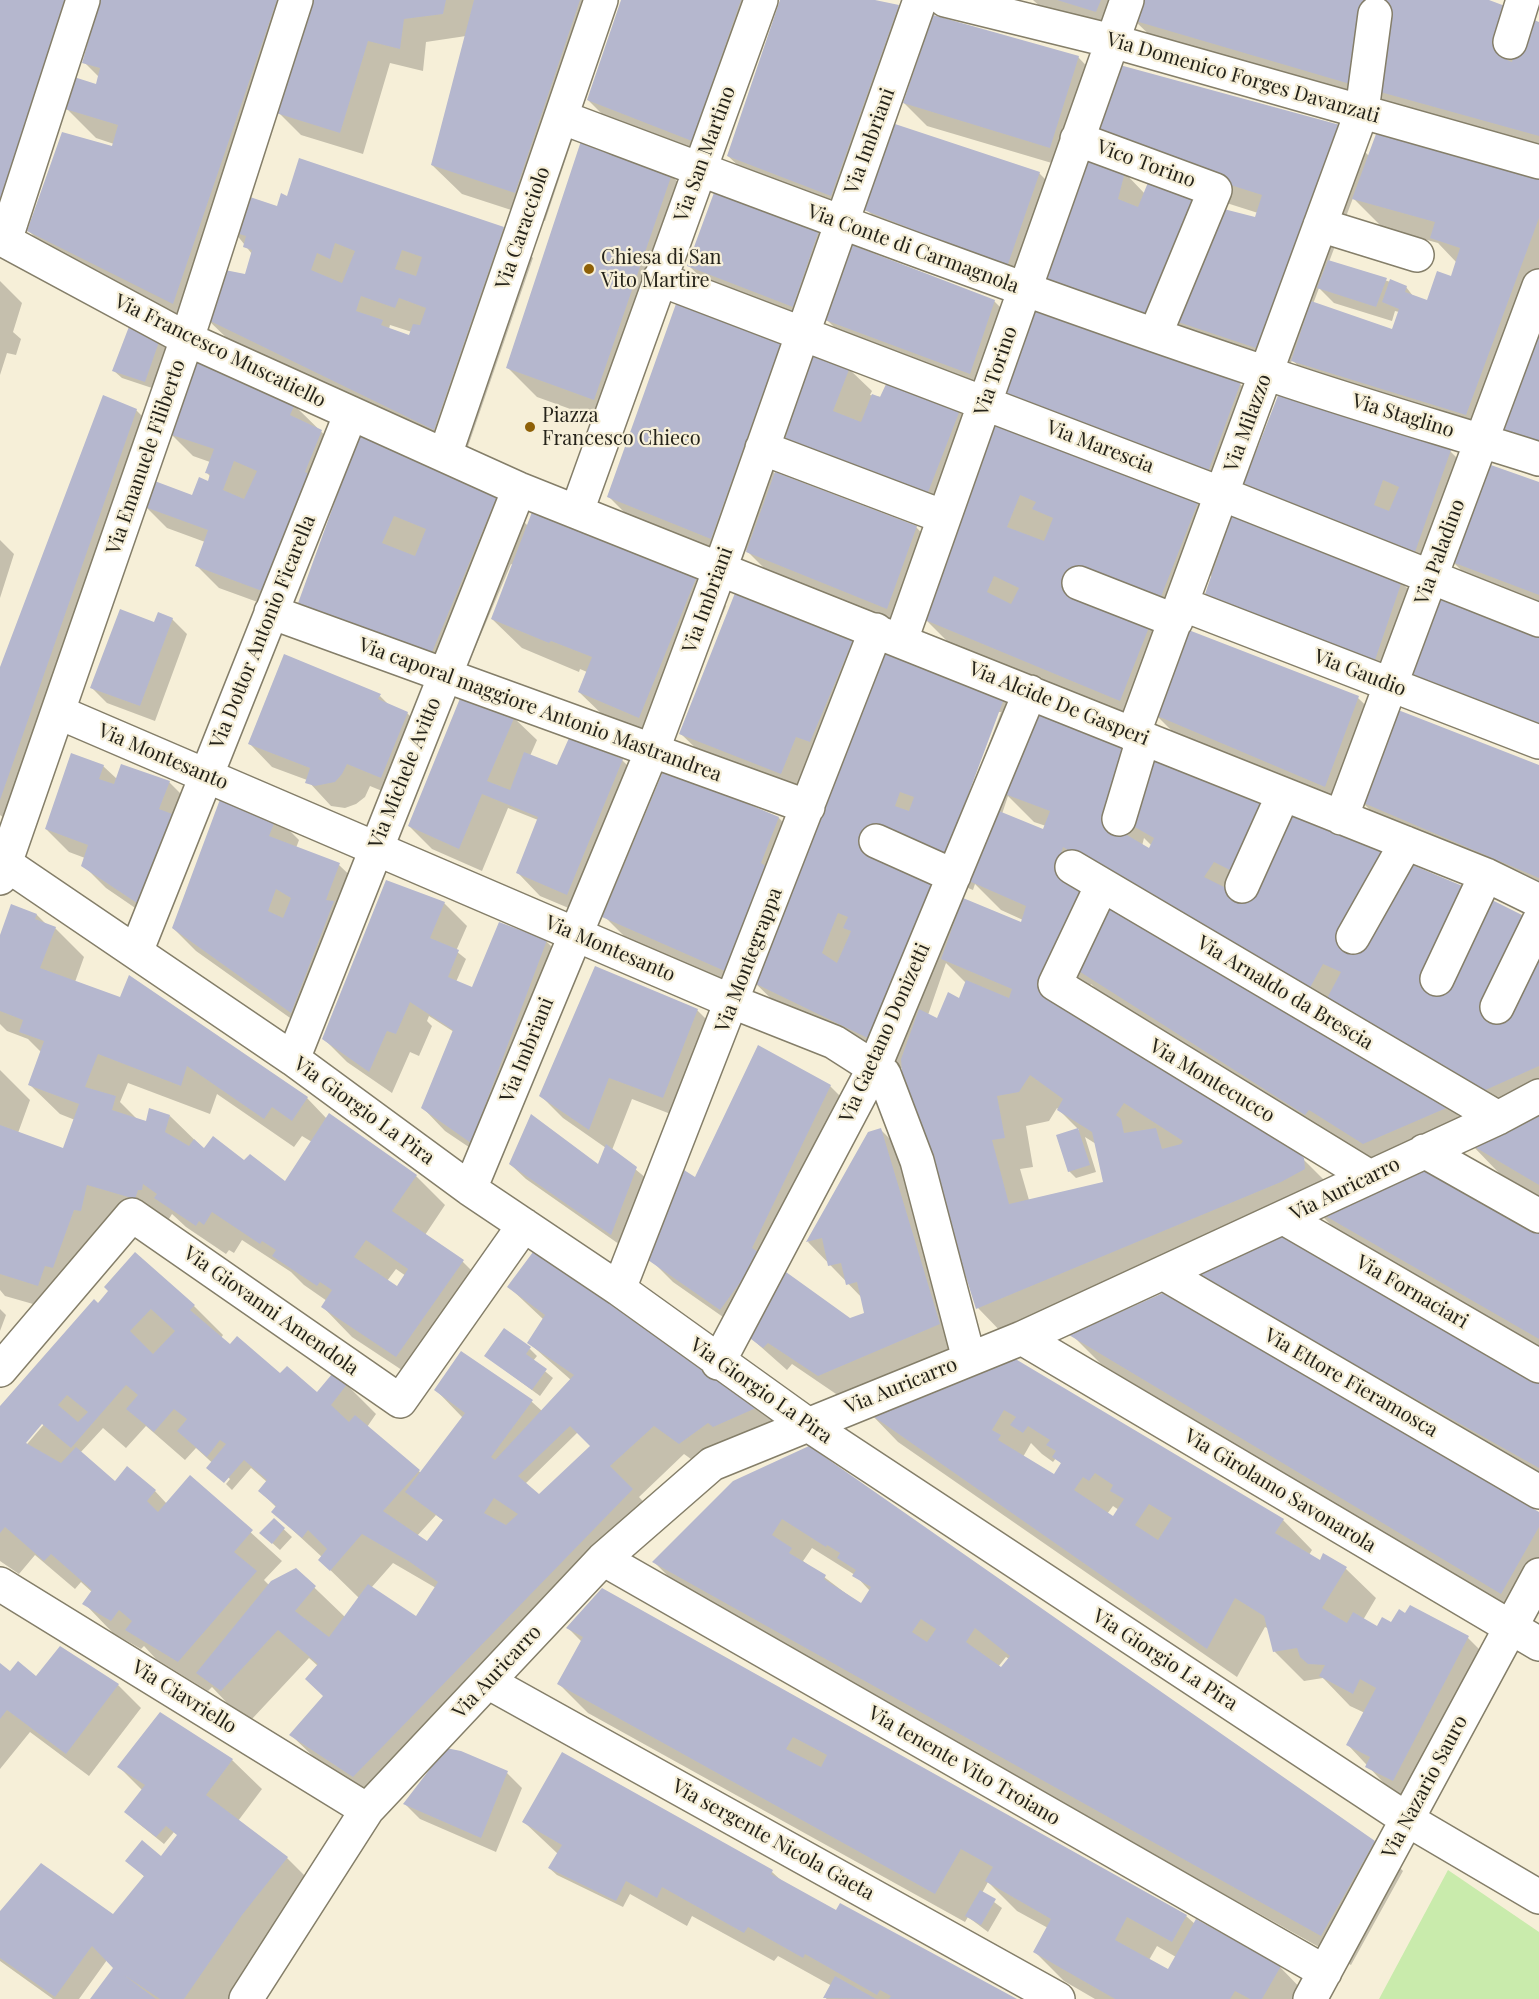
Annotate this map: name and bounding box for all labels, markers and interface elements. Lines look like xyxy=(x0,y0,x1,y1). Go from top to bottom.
street label: Via Domenico Forges Davanzati xyxy=(1104,27,1382,129)
street label: Via San Martino xyxy=(669,83,741,225)
street label: Via Imbriani xyxy=(840,85,900,197)
street label: Vico Torino xyxy=(1093,135,1199,193)
street label: Via Caracciolo xyxy=(491,164,555,292)
street label: Via Conte di Carmagnola xyxy=(804,200,1022,298)
place label: Chiesa di San Vito Martire xyxy=(601,246,722,293)
marker: Chiesa di San Vito Martire xyxy=(582,262,596,276)
street label: Via Francesco Muscatiello xyxy=(110,289,330,413)
street label: Via Torino xyxy=(970,323,1022,419)
street label: Via Emanuele Filiberto xyxy=(101,357,191,557)
street label: Via Milazzo xyxy=(1219,371,1277,475)
street label: Via Staglino xyxy=(1349,389,1457,443)
place label: Piazza Francesco Chieco xyxy=(542,404,701,451)
street label: Via Marescia xyxy=(1043,416,1157,478)
marker: Piazza Francesco Chieco xyxy=(523,420,537,434)
street label: Via Paladino xyxy=(1410,496,1470,608)
street label: Via Dottor Antonio Ficarella xyxy=(205,512,321,752)
street label: Via Imbriani xyxy=(678,544,738,656)
street label: Via caporal maggiore Antonio Mastrandrea xyxy=(355,633,725,787)
street label: Via Gaudio xyxy=(1311,644,1409,702)
street label: Via Alcide De Gasperi xyxy=(965,657,1153,751)
street label: Via Michele Avitto xyxy=(364,694,446,852)
street label: Via Montesanto xyxy=(94,719,232,795)
street label: Via Montegrappa xyxy=(710,884,788,1036)
street label: Via Montesanto xyxy=(541,911,679,987)
street label: Via Arnaldo da Brescia xyxy=(1193,931,1377,1055)
street label: Via Gaetano Donizetti xyxy=(835,940,935,1126)
street label: Via Imbriani xyxy=(495,994,559,1106)
street label: Via Montecucco xyxy=(1145,1034,1279,1128)
street label: Via Giorgio La Pira xyxy=(289,1052,439,1170)
street label: Via Auricarro xyxy=(1286,1152,1404,1226)
street label: Via Giovanni Amendola xyxy=(179,1241,363,1381)
street label: Via Fornaciari xyxy=(1352,1250,1472,1334)
street label: Via Ettore Fieramosca xyxy=(1260,1323,1442,1443)
street label: Via Giorgio La Pira xyxy=(685,1333,837,1449)
street label: Via Auricarro xyxy=(841,1353,961,1419)
street label: Via Girolamo Savonarola xyxy=(1180,1424,1380,1558)
street label: Via Giorgio La Pira xyxy=(1088,1604,1242,1716)
street label: Via Auricarro xyxy=(448,1620,546,1724)
street label: Via Ciavriello xyxy=(127,1655,241,1739)
street label: Via tenente Vito Troiano xyxy=(864,1701,1064,1831)
street label: Via Nazario Sauro xyxy=(1377,1711,1473,1863)
street label: Via sergente Nicola Gaeta xyxy=(668,1774,878,1906)

